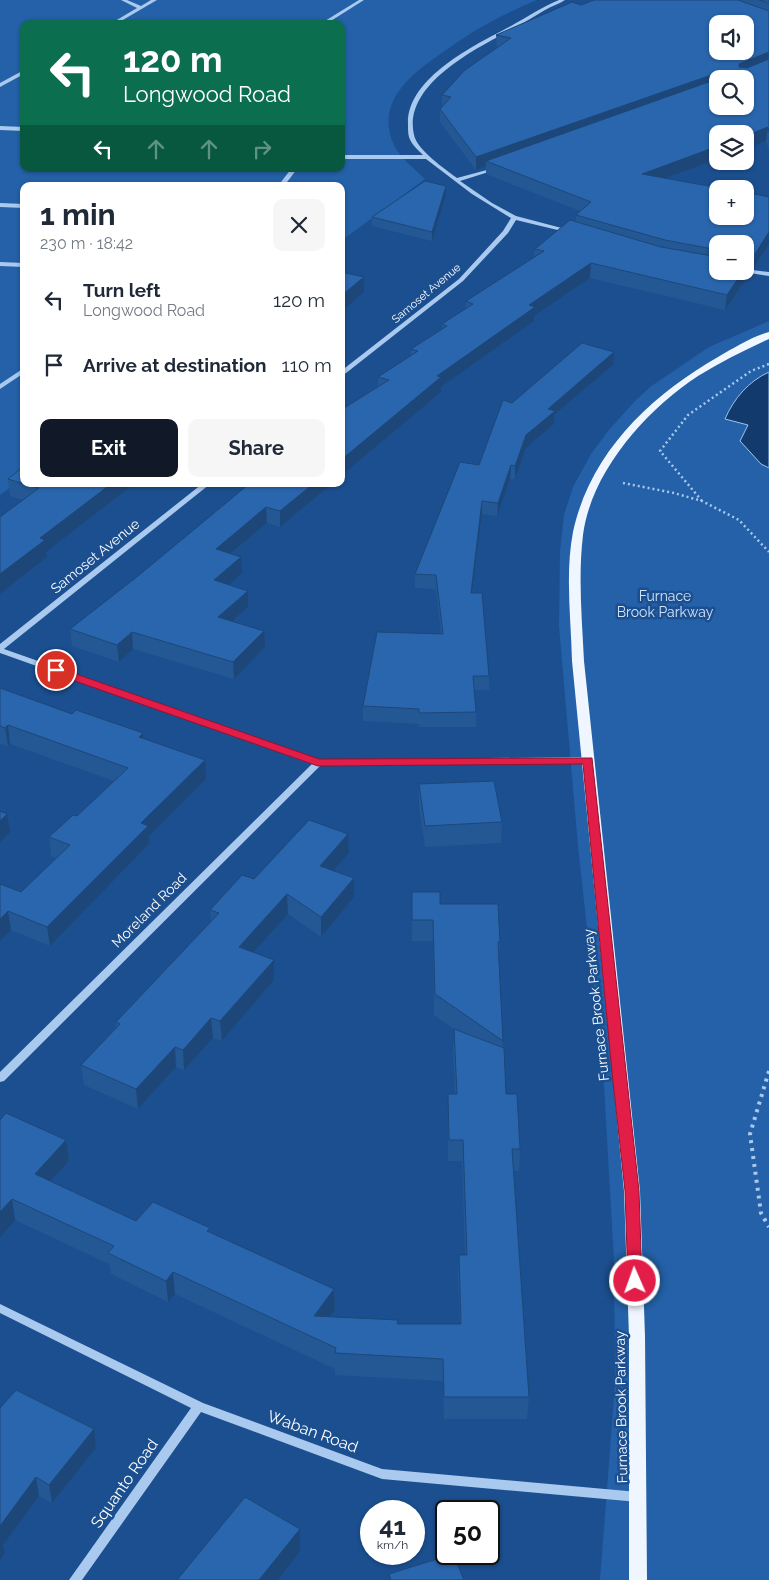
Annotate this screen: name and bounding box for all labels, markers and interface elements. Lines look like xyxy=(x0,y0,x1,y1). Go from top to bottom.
map controls xyxy=(709,15,754,280)
button: sound xyxy=(709,15,754,60)
text: 120 m xyxy=(123,39,223,80)
icon: left xyxy=(40,40,105,105)
button: search xyxy=(709,70,754,115)
text: Longwood Road xyxy=(123,81,291,107)
button: layers xyxy=(709,125,754,170)
icon: left xyxy=(89,135,117,163)
icon: ahead xyxy=(142,135,170,163)
icon: ahead xyxy=(195,135,223,163)
icon: right xyxy=(248,135,276,163)
button: + xyxy=(709,180,754,225)
text: 1 min xyxy=(40,197,116,232)
button: close xyxy=(273,199,325,251)
text: 230 m · 18:42 xyxy=(40,234,133,253)
button: − xyxy=(709,235,754,280)
street label: Samoset Avenue xyxy=(389,260,464,326)
text: Turn left xyxy=(83,279,160,301)
icon: left xyxy=(40,286,68,314)
text: 120 m xyxy=(273,289,325,311)
text: Longwood Road xyxy=(83,301,205,320)
icon: arrive xyxy=(40,351,68,379)
text: Arrive at destination xyxy=(83,354,267,376)
text: 110 m xyxy=(282,354,332,376)
button: Exit xyxy=(40,419,178,477)
button: Share xyxy=(188,419,325,477)
street label: Samoset Avenue xyxy=(48,515,142,597)
park label: Furnace Brook Parkway xyxy=(617,588,714,620)
pin xyxy=(35,649,77,691)
icon: arrive xyxy=(42,656,70,684)
street label: Moreland Road xyxy=(108,869,190,951)
street label: Furnace Brook Parkway xyxy=(580,928,612,1082)
position arrow xyxy=(608,1254,660,1306)
street label: Furnace Brook Parkway xyxy=(612,1330,630,1483)
street label: Waban Road xyxy=(265,1406,361,1457)
street label: Squanto Road xyxy=(87,1435,162,1531)
speed limit sign: 50 xyxy=(435,1500,500,1565)
text: 41 xyxy=(379,1511,406,1541)
text: km/h xyxy=(377,1538,408,1552)

